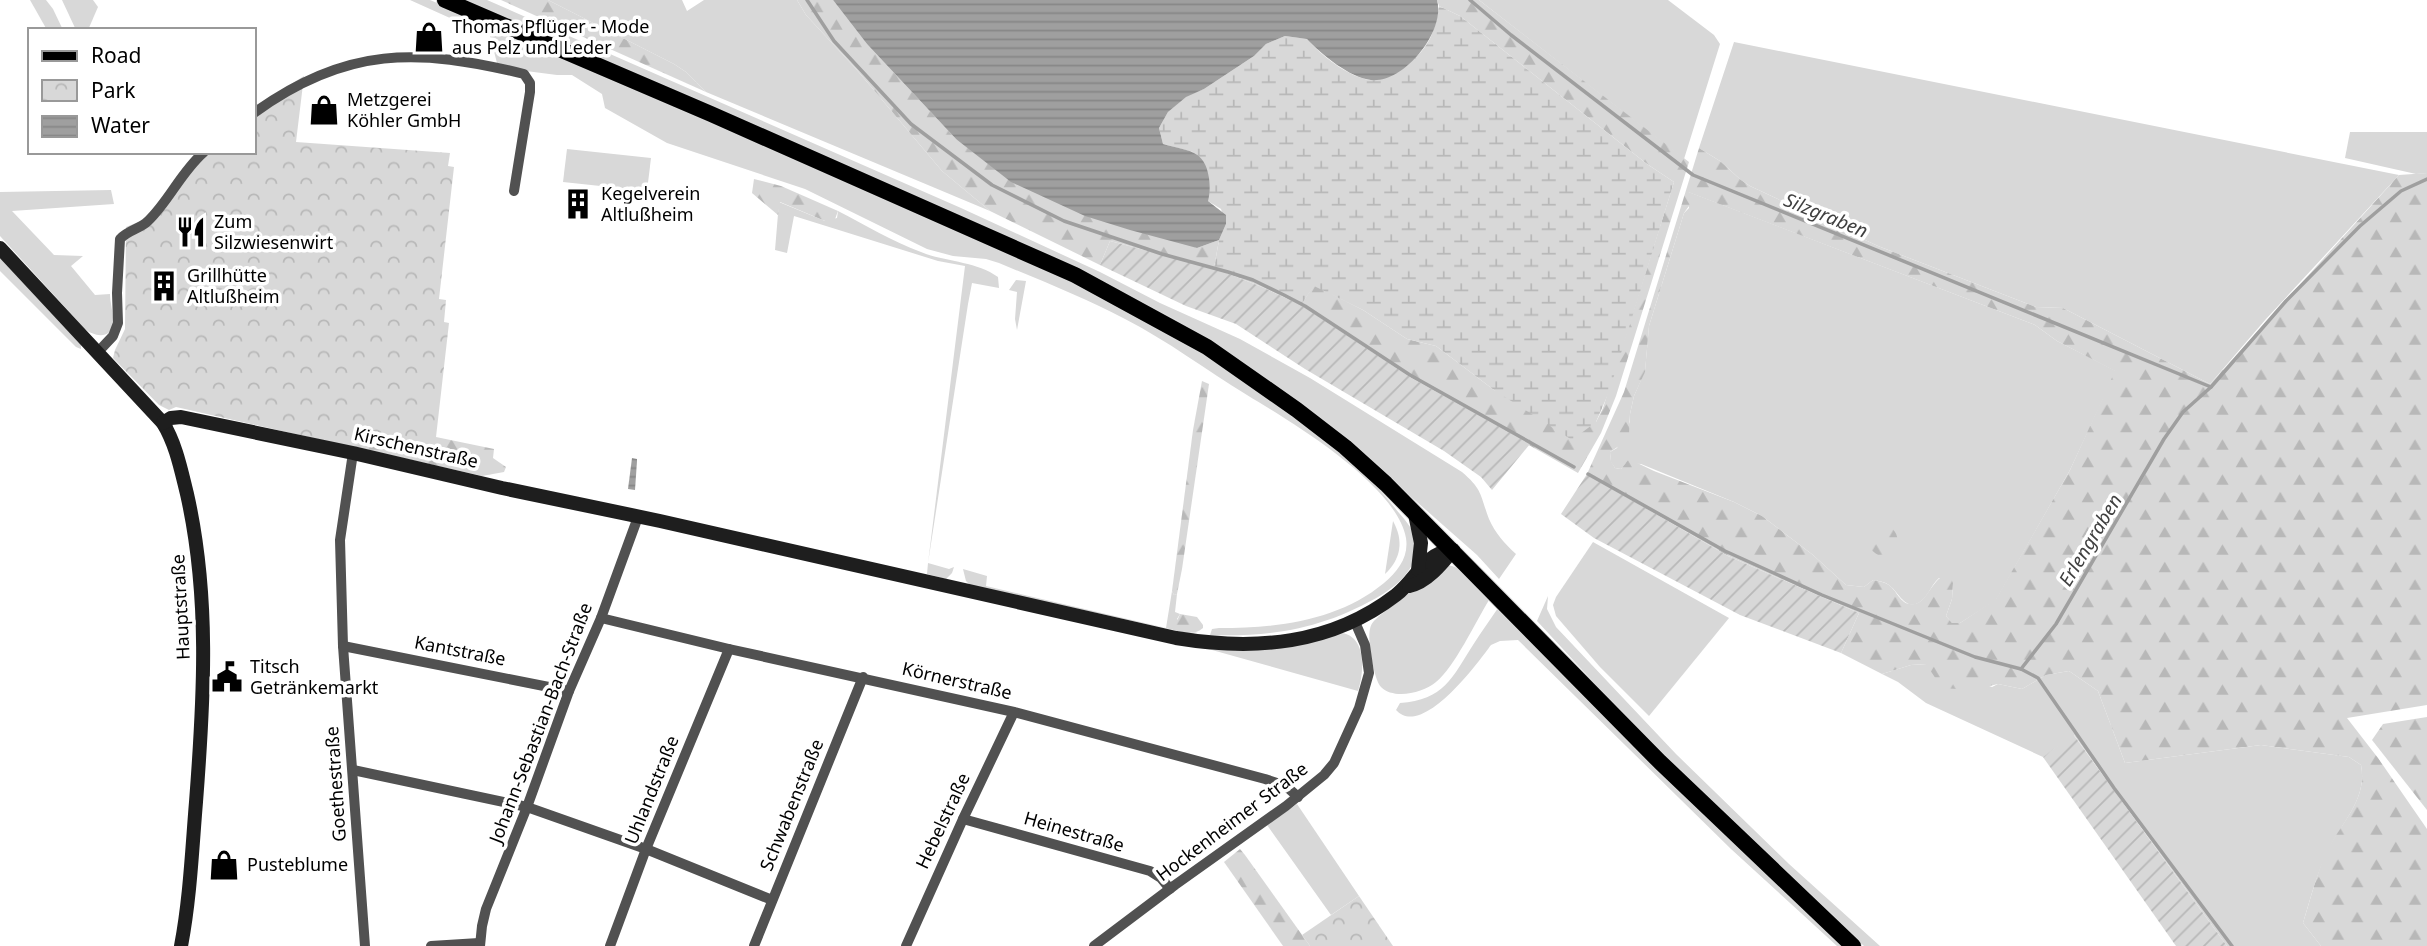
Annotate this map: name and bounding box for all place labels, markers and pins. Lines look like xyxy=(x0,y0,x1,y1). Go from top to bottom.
place label: Thomas Pflüger - Mode aus Pelz und Leder xyxy=(452,14,649,59)
shop icon: Thomas Pflüger - Mode aus Pelz und Leder xyxy=(412,20,446,54)
place label: Metzgerei Köhler GmbH xyxy=(347,87,461,132)
shop icon: Metzgerei Köhler GmbH xyxy=(307,93,341,127)
place label: Kegelverein Altlußheim xyxy=(601,181,700,226)
building icon: Kegelverein Altlußheim xyxy=(561,187,595,221)
place label: Zum Silzwiesenwirt xyxy=(214,209,334,254)
restaurant icon: Zum Silzwiesenwirt xyxy=(174,215,208,249)
place label: Grillhütte Altlußheim xyxy=(187,263,280,308)
building icon: Grillhütte Altlußheim xyxy=(147,269,181,303)
place label: Titsch Getränkemarkt xyxy=(250,654,379,699)
public building icon: Titsch Getränkemarkt xyxy=(210,660,244,694)
shop icon: Pusteblume xyxy=(207,848,241,882)
place label: Pusteblume xyxy=(247,852,348,876)

